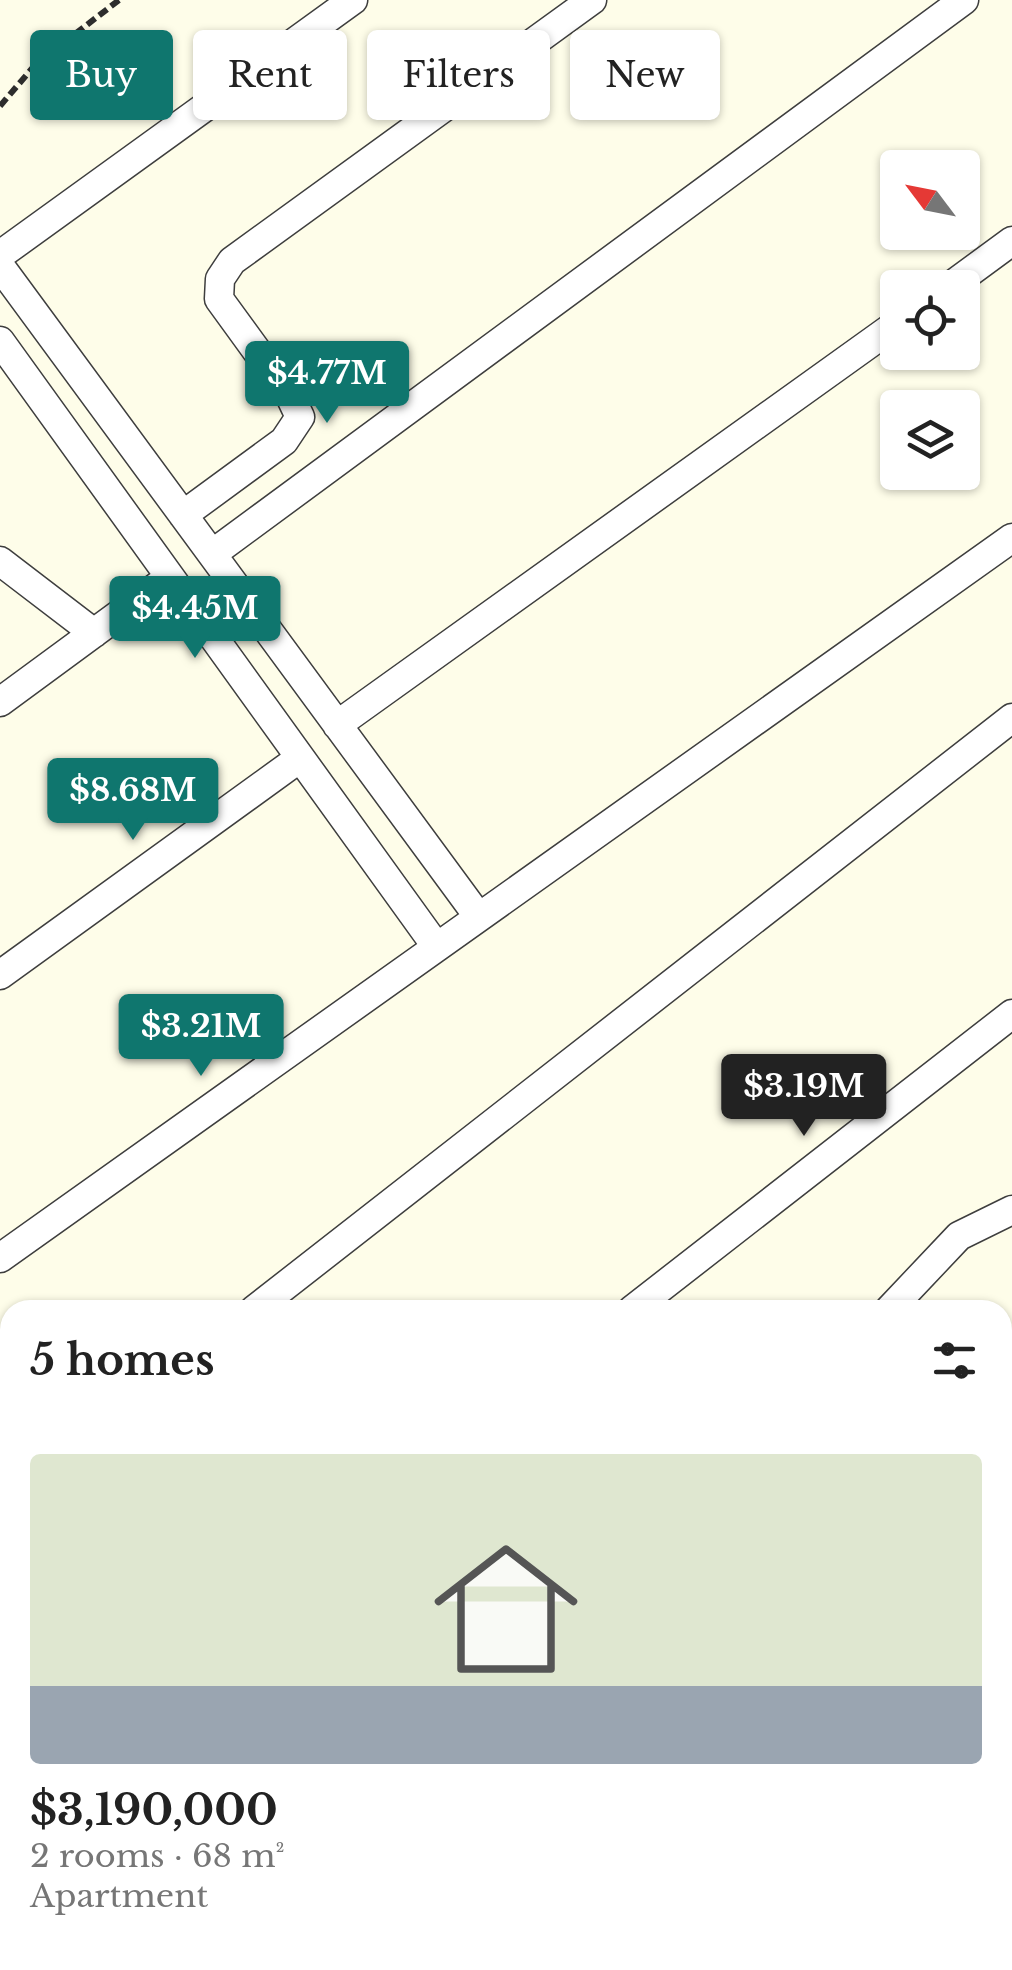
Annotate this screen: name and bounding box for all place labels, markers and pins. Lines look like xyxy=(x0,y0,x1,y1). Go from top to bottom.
pin: $4.77M xyxy=(246,341,408,426)
pin: $4.45M xyxy=(114,576,276,661)
pin: $8.68M xyxy=(52,758,214,843)
pin: $3.21M xyxy=(120,994,282,1079)
pin: $3.19M xyxy=(723,1054,885,1139)

